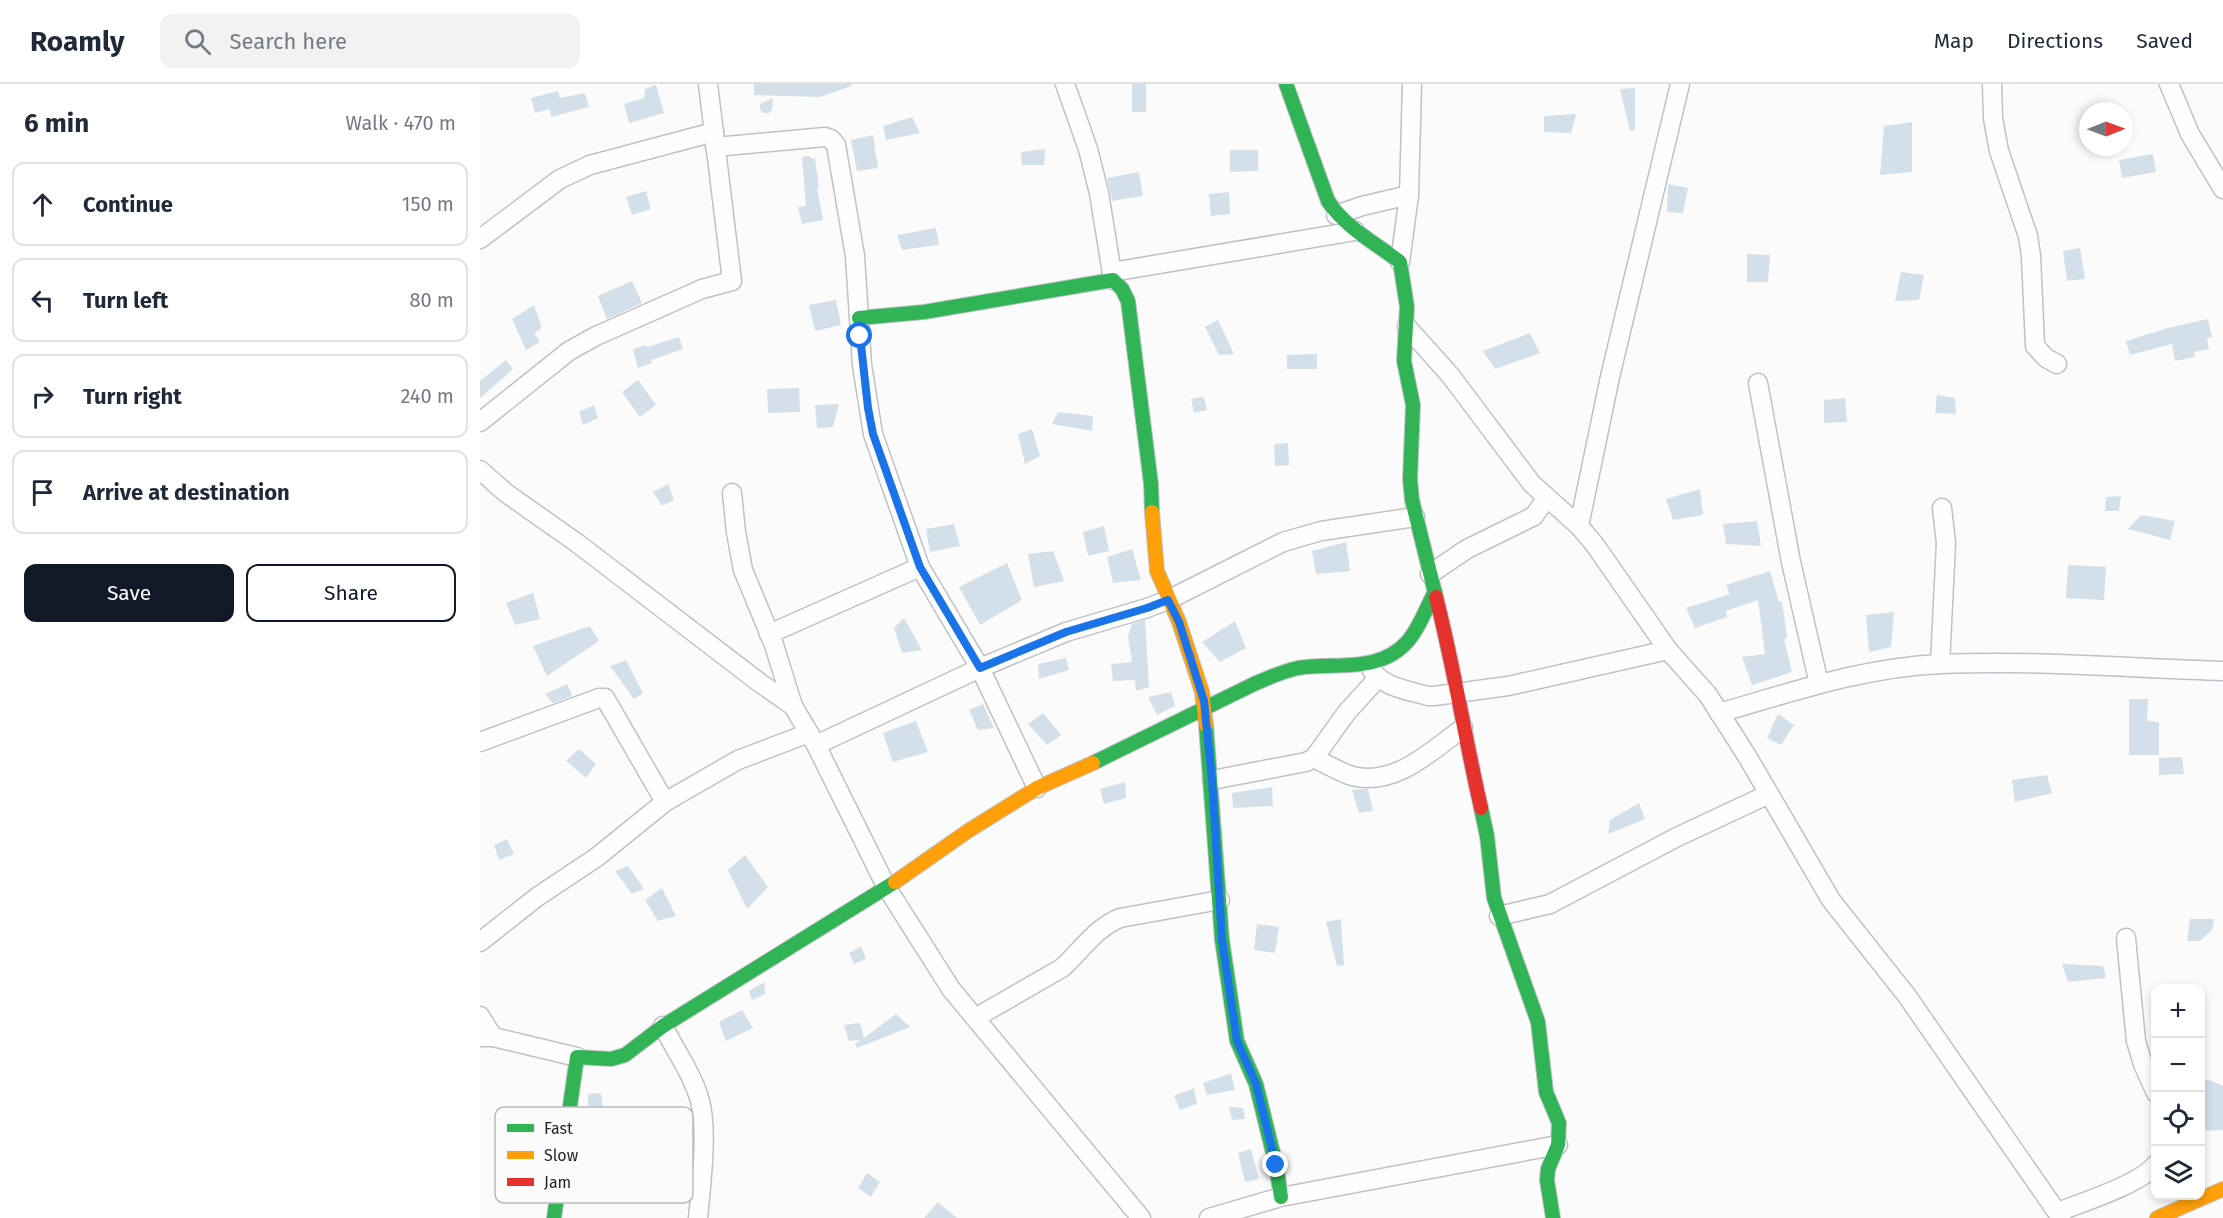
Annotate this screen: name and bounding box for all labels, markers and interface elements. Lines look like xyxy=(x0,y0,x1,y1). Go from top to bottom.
search box xyxy=(160,14,580,68)
text: Roamly xyxy=(30,25,124,58)
icon: search xyxy=(181,25,214,58)
text: Search here xyxy=(229,28,347,55)
text: Map xyxy=(1934,28,1974,54)
text: Directions xyxy=(2007,28,2103,54)
text: Saved xyxy=(2136,28,2193,54)
north arrow xyxy=(2079,102,2133,156)
text: 6 min xyxy=(24,108,89,139)
text: Walk · 470 m xyxy=(346,111,456,135)
icon: ahead xyxy=(26,188,59,221)
text: Continue xyxy=(83,191,173,218)
text: 150 m xyxy=(402,192,454,216)
icon: left xyxy=(26,284,59,317)
text: Turn left xyxy=(83,287,168,314)
text: 80 m xyxy=(409,288,454,312)
route start xyxy=(846,322,872,348)
icon: right xyxy=(26,380,59,413)
text: Turn right xyxy=(83,383,182,410)
text: 240 m xyxy=(400,384,454,408)
icon: arrive xyxy=(26,476,59,509)
text: Arrive at destination xyxy=(83,479,290,506)
button: Save xyxy=(24,564,234,622)
button: Share xyxy=(246,564,456,622)
map controls xyxy=(2151,984,2205,1200)
button: + xyxy=(2151,984,2205,1038)
button: − xyxy=(2151,1038,2205,1092)
button: locate xyxy=(2151,1092,2205,1146)
legend xyxy=(495,1107,693,1203)
text: Fast xyxy=(544,1119,573,1138)
text: Slow xyxy=(544,1146,579,1165)
button: layers xyxy=(2151,1146,2205,1200)
route end xyxy=(1262,1151,1288,1177)
text: Jam xyxy=(544,1173,571,1192)

